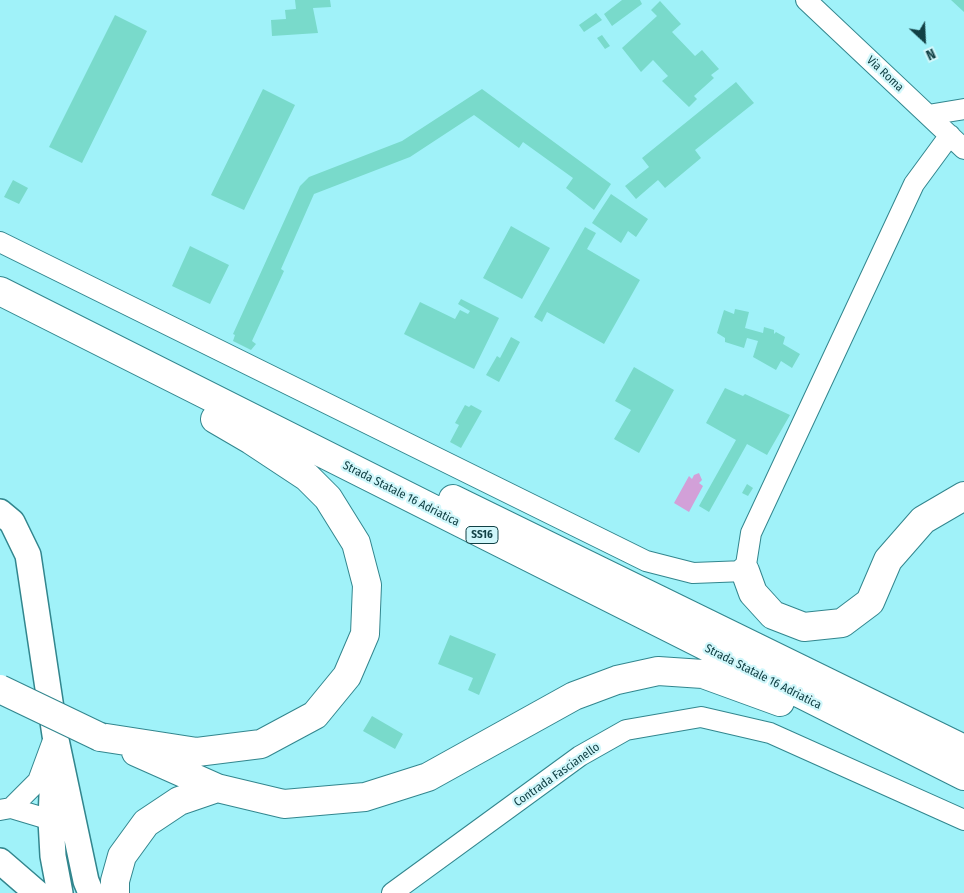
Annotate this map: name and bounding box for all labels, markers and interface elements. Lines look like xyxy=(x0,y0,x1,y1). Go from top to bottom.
north arrow xyxy=(899,15,949,65)
text: N xyxy=(923,45,938,64)
street label: Via Roma xyxy=(863,53,907,95)
street label: Strada Statale 16 Adriatica xyxy=(340,458,462,530)
road number: SS16 xyxy=(466,526,498,544)
street label: Strada Statale 16 Adriatica xyxy=(702,641,824,713)
street label: Contrada Fascianello xyxy=(511,740,603,810)

